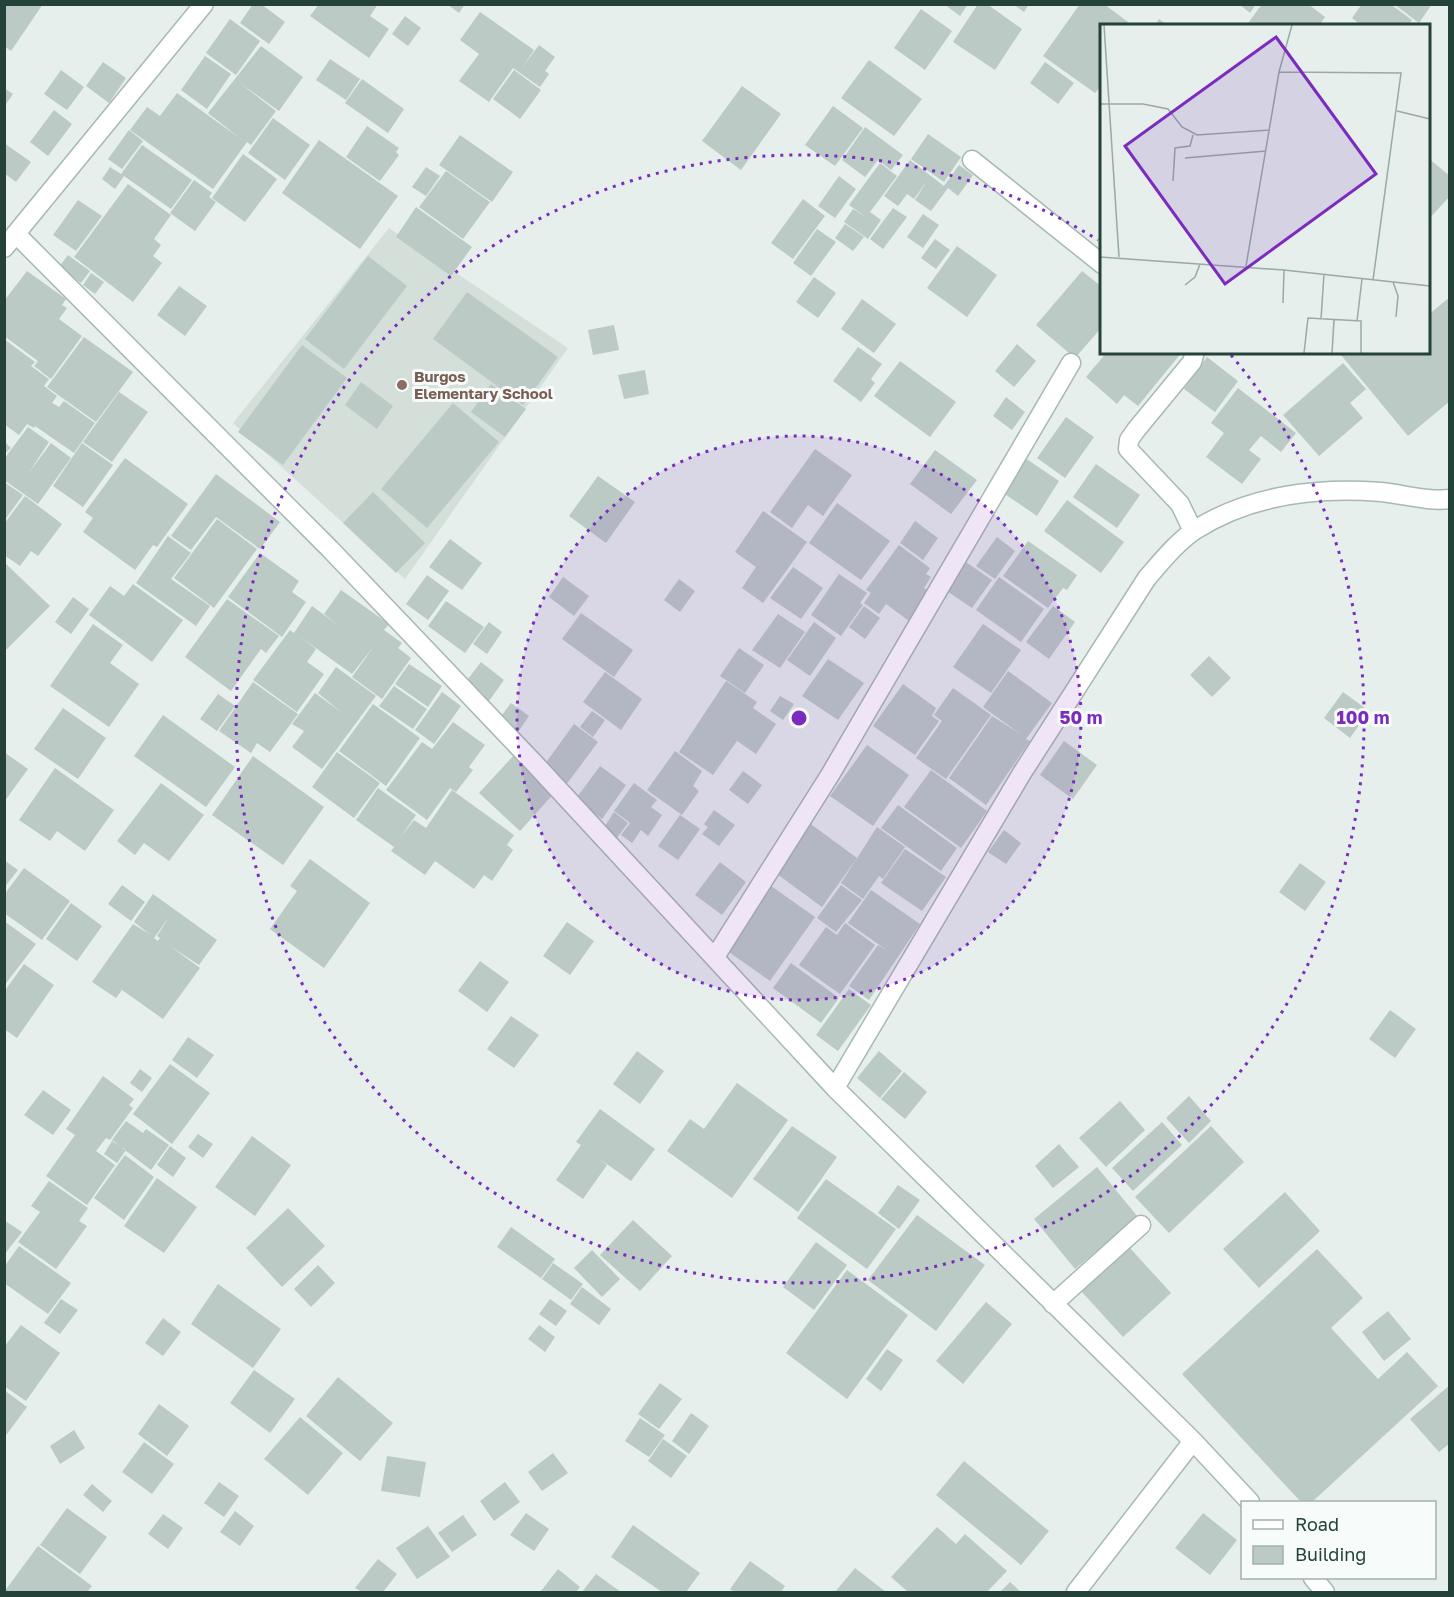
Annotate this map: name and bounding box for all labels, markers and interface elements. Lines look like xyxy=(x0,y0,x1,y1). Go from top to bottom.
inset map xyxy=(1100,24,1430,354)
place label: Burgos Elementary School xyxy=(414,367,553,402)
marker: Burgos Elementary School xyxy=(395,378,409,392)
text: 50 m xyxy=(1060,706,1102,728)
text: 100 m xyxy=(1337,706,1389,728)
centre of rings xyxy=(789,708,809,728)
legend xyxy=(1241,1501,1436,1579)
text: Road xyxy=(1295,1513,1339,1535)
text: Building xyxy=(1295,1543,1366,1565)

